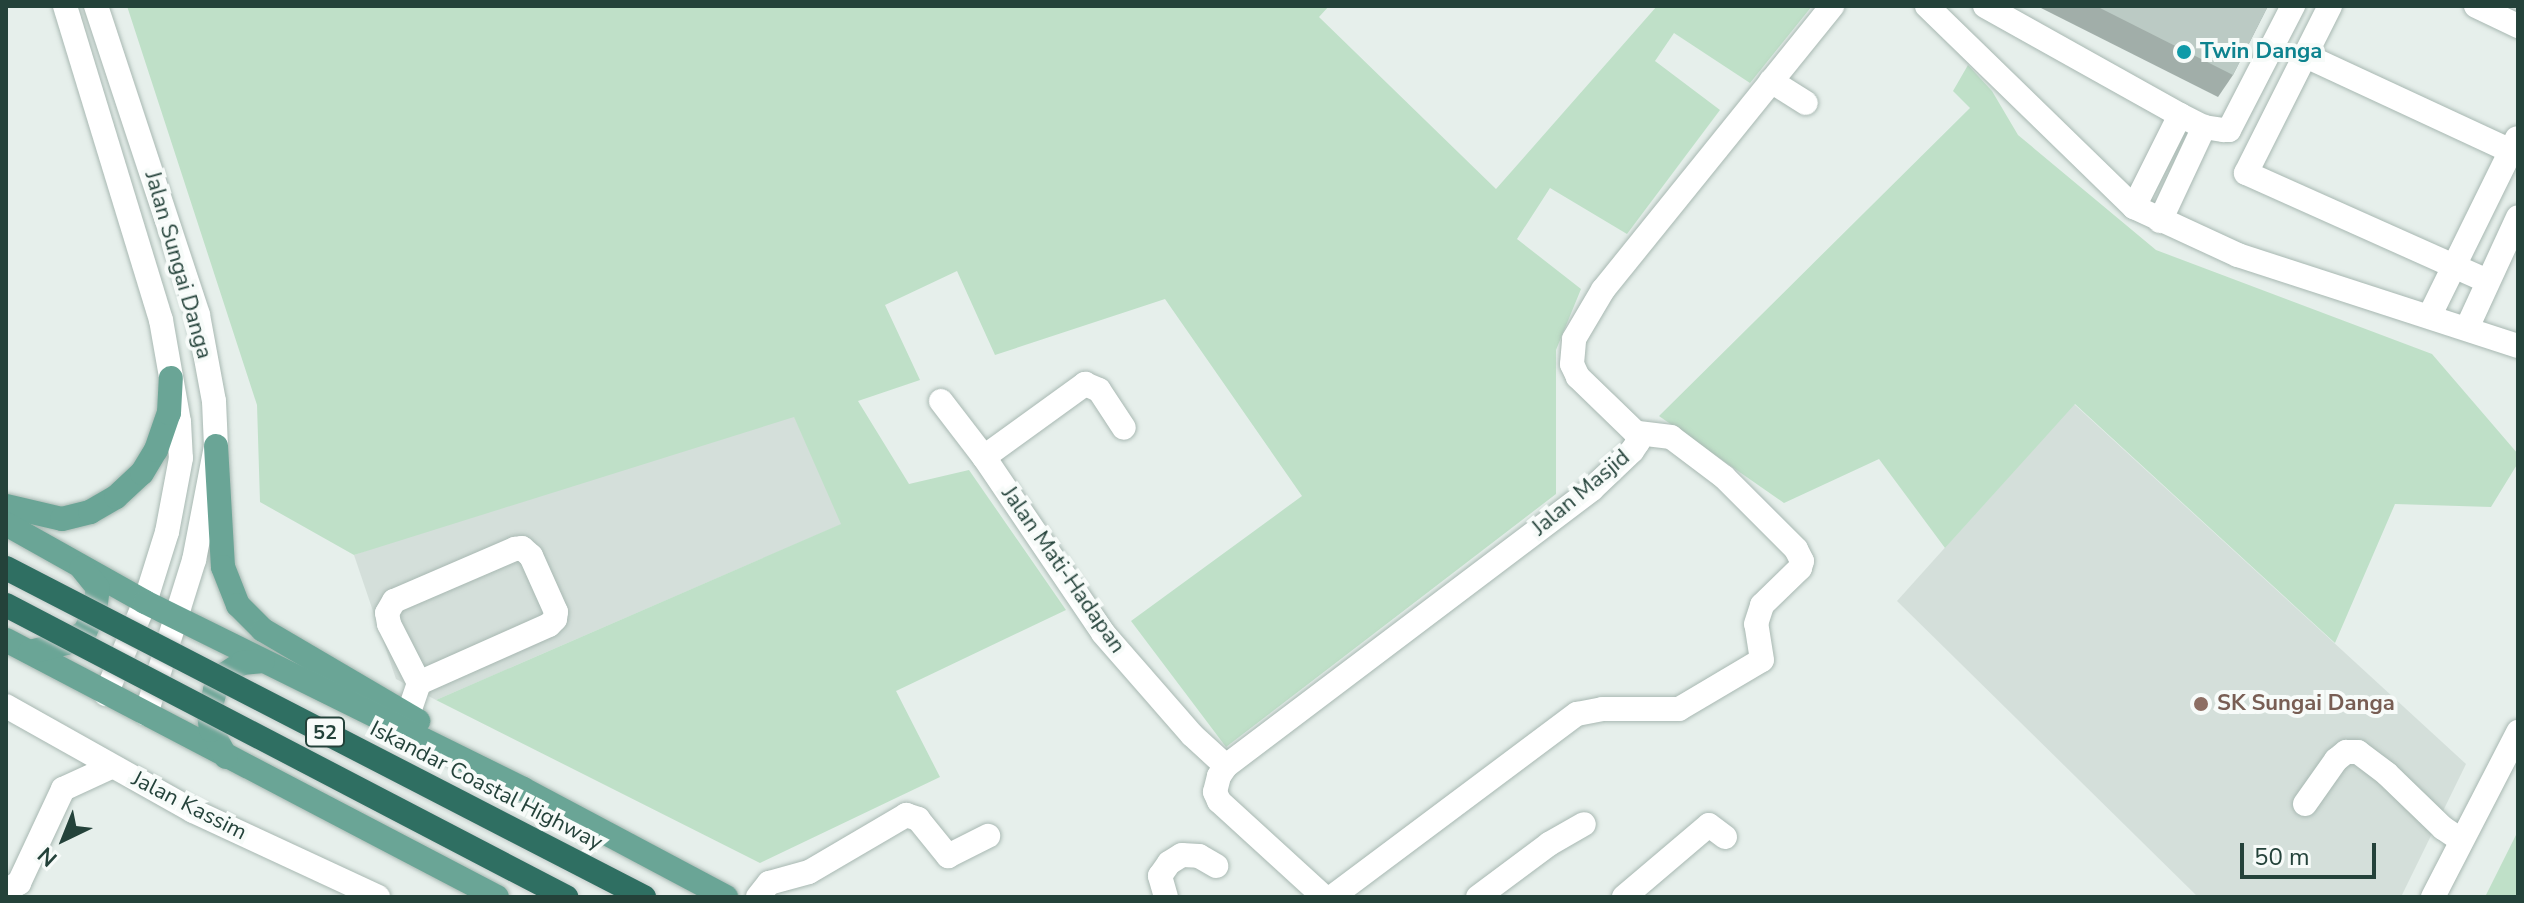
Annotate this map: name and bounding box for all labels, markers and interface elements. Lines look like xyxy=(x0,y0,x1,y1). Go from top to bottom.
place label: Twin Danga xyxy=(2200,39,2322,65)
marker: Twin Danga xyxy=(2175,43,2193,61)
street label: Jalan Sungai Danga xyxy=(139,168,217,362)
street label: Jalan Masjid xyxy=(1527,445,1635,541)
street label: Jalan Mati-Hadapan xyxy=(996,482,1130,658)
place label: SK Sungai Danga xyxy=(2217,691,2395,717)
marker: SK Sungai Danga xyxy=(2192,695,2210,713)
road number: 52 xyxy=(305,716,345,748)
street label: Iskandar Coastal Highway xyxy=(365,716,607,856)
street label: Jalan Kassim xyxy=(127,766,251,846)
north arrow xyxy=(24,799,104,879)
scale bar xyxy=(2244,827,2380,877)
text: N xyxy=(31,840,64,873)
text: 50 m xyxy=(2254,841,2310,873)

